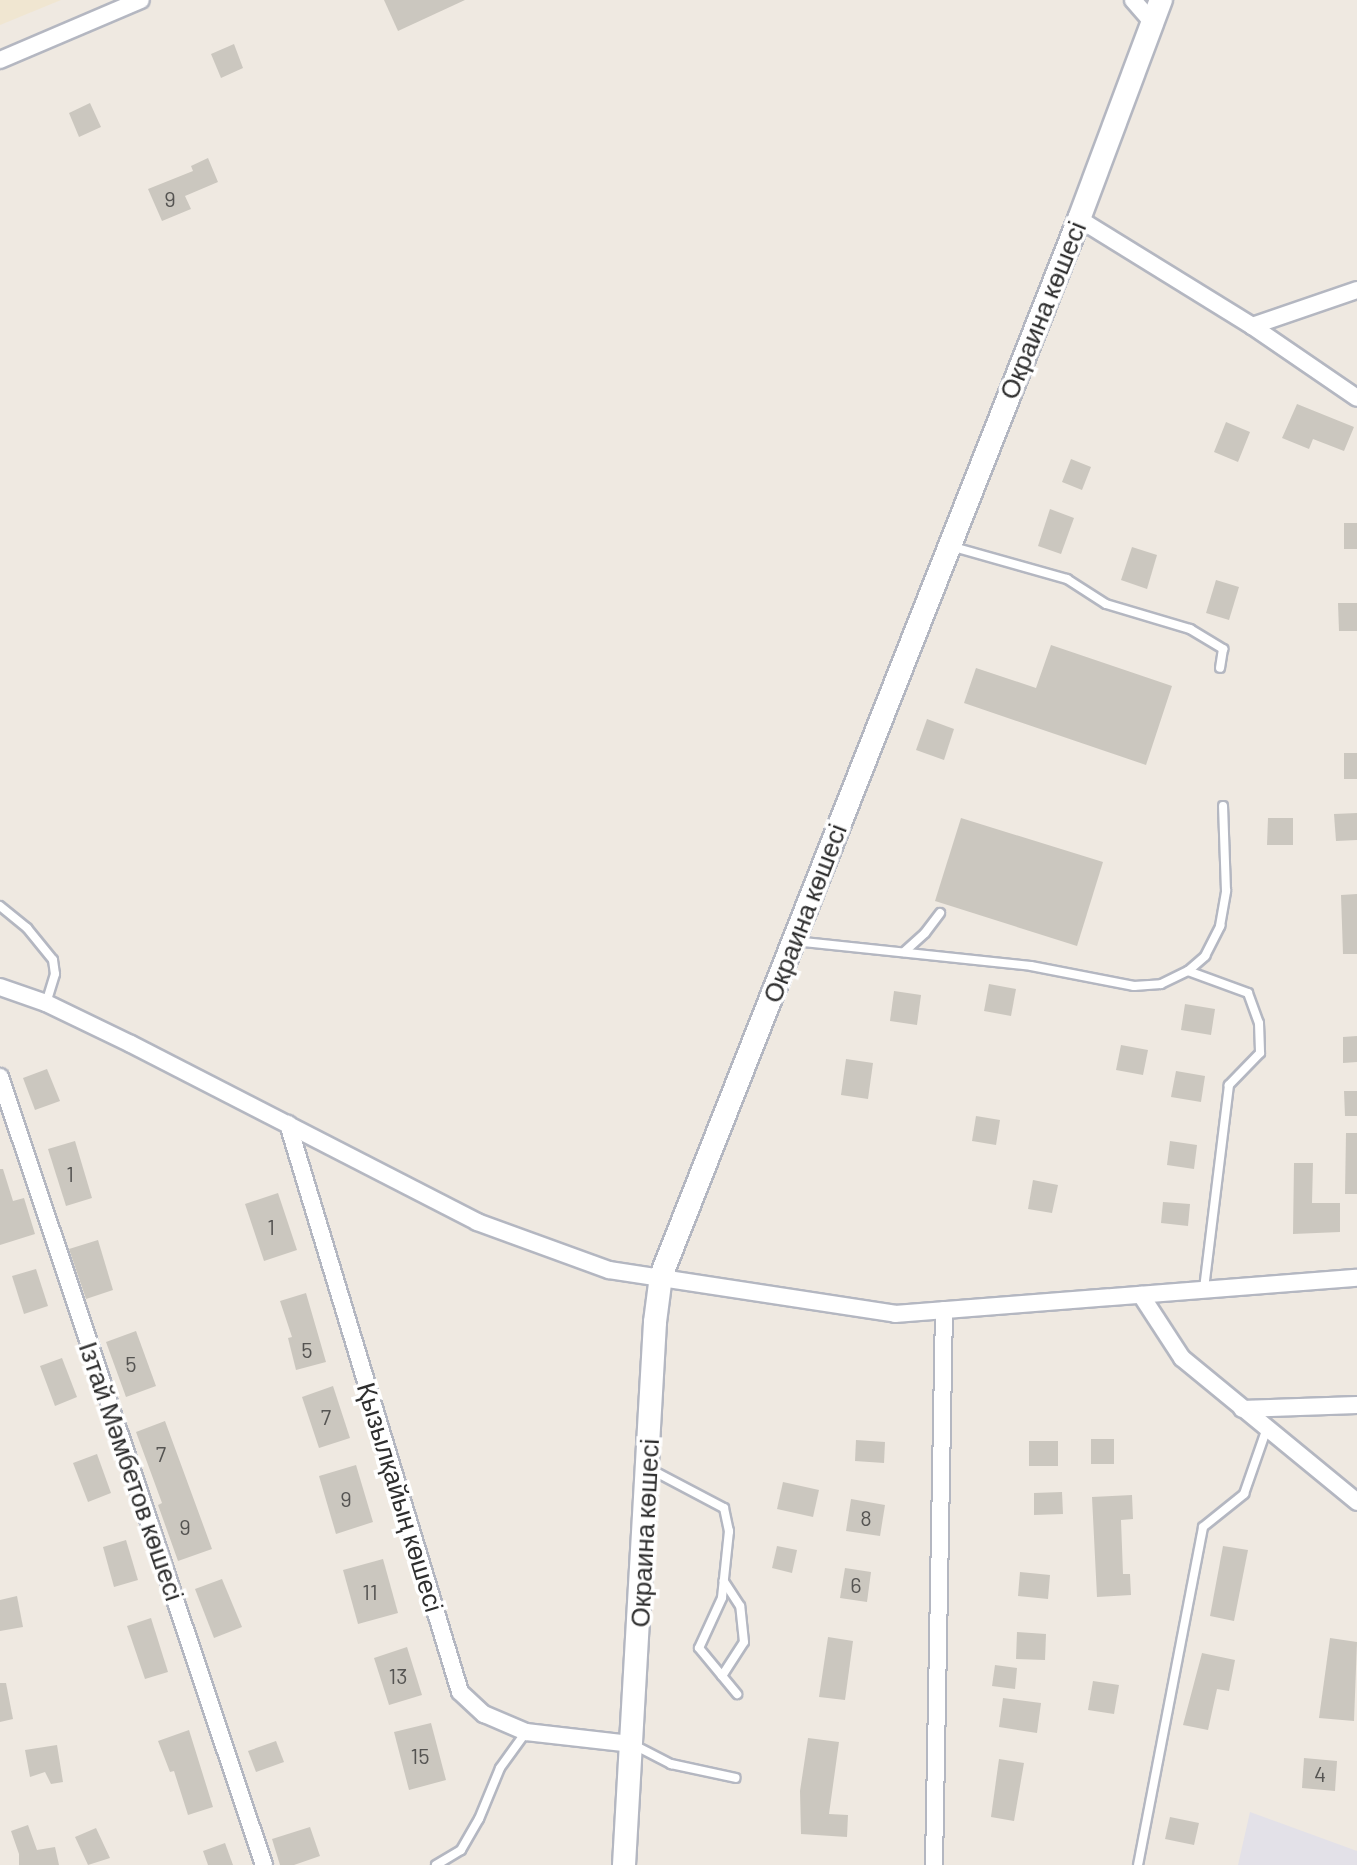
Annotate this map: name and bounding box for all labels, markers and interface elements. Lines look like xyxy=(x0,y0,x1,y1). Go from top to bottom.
house number: 9 xyxy=(164,186,176,212)
street label: Окраина көшесі xyxy=(992,217,1092,403)
street label: Окраина көшесі xyxy=(756,819,852,1007)
house number: 1 xyxy=(66,1161,74,1187)
house number: 1 xyxy=(267,1214,275,1240)
street label: Ізтай Мәмбетов көшесі xyxy=(73,1337,191,1605)
house number: 5 xyxy=(301,1337,313,1363)
house number: 5 xyxy=(125,1351,137,1377)
street label: Қызылқайың көшесі xyxy=(351,1379,451,1615)
house number: 7 xyxy=(321,1404,331,1430)
street label: Окраина көшесі xyxy=(623,1438,665,1628)
house number: 7 xyxy=(156,1441,166,1467)
house number: 9 xyxy=(340,1486,352,1512)
house number: 8 xyxy=(860,1505,872,1531)
house number: 9 xyxy=(179,1514,191,1540)
house number: 6 xyxy=(850,1572,862,1598)
house number: 11 xyxy=(362,1579,378,1605)
house number: 13 xyxy=(388,1663,408,1689)
house number: 15 xyxy=(410,1743,430,1769)
house number: 4 xyxy=(1314,1761,1326,1787)

